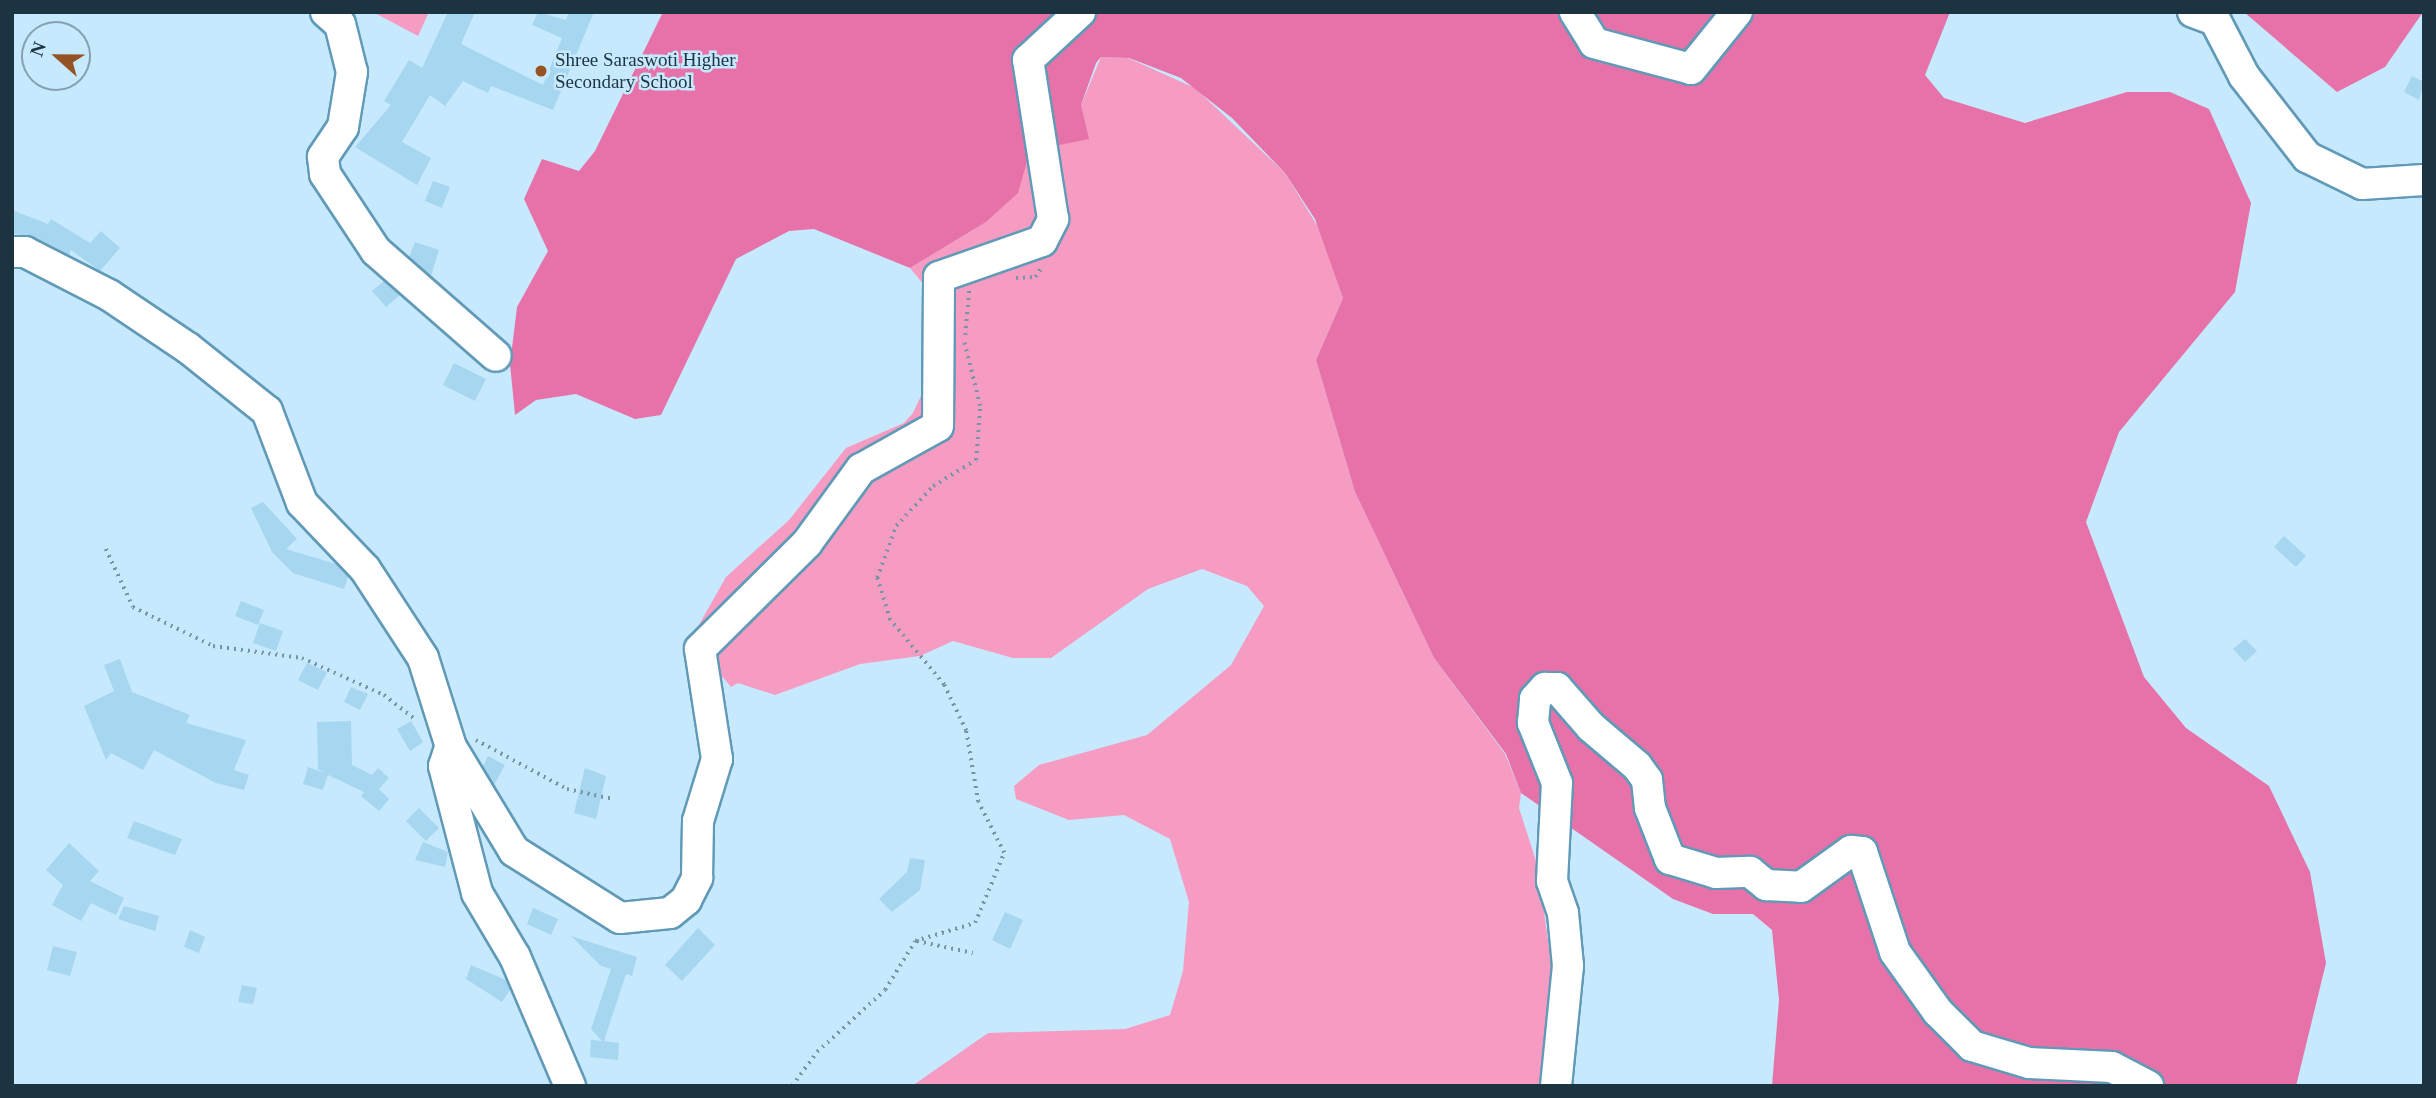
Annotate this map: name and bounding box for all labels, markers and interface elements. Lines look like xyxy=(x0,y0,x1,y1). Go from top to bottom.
north arrow xyxy=(21,21,91,91)
text: N xyxy=(26,39,50,59)
place label: Shree Saraswoti Higher Secondary School xyxy=(555,49,735,93)
marker: Shree Saraswoti Higher Secondary School xyxy=(533,63,549,79)

